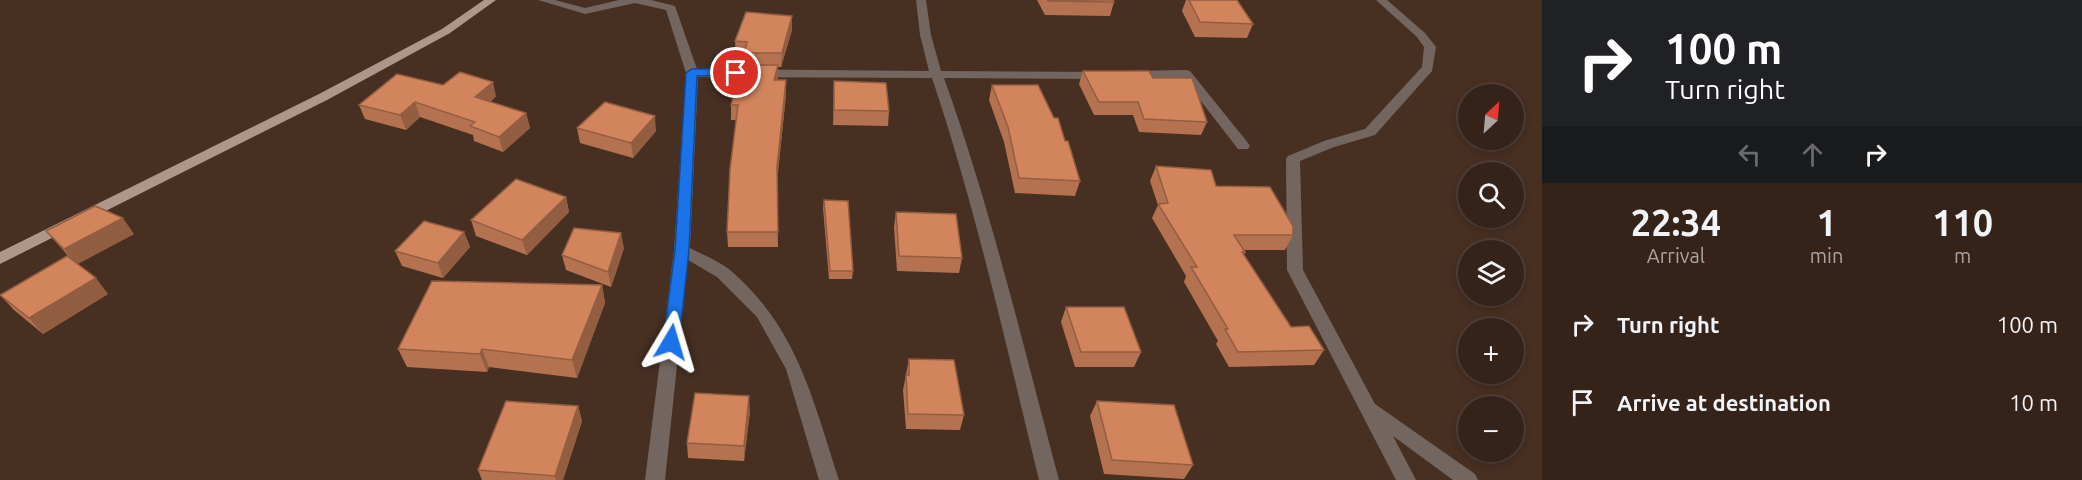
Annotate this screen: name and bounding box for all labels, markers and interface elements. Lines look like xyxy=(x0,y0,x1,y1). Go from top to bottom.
icon: right xyxy=(1566,24,1644,102)
text: 100 m xyxy=(1665,25,1782,72)
pin xyxy=(710,47,761,98)
icon: arrive xyxy=(719,56,752,89)
text: Turn right xyxy=(1665,74,1785,104)
north arrow xyxy=(1458,84,1524,150)
map controls xyxy=(1458,84,1524,462)
icon: left xyxy=(1733,138,1766,171)
icon: ahead xyxy=(1796,138,1829,171)
icon: right xyxy=(1859,138,1892,171)
button: search xyxy=(1458,162,1524,228)
text: 22:34 xyxy=(1631,202,1721,243)
text: 1 xyxy=(1816,202,1837,243)
text: 110 xyxy=(1932,202,1993,243)
button: layers xyxy=(1458,240,1524,306)
text: Arrival xyxy=(1647,244,1705,267)
text: min xyxy=(1810,244,1843,267)
text: m xyxy=(1954,244,1971,267)
icon: right xyxy=(1566,308,1599,341)
position arrow xyxy=(639,310,703,374)
text: Turn right xyxy=(1617,312,1719,337)
text: 100 m xyxy=(1997,312,2058,337)
button: + xyxy=(1458,318,1524,384)
icon: arrive xyxy=(1566,386,1599,419)
text: Arrive at destination xyxy=(1617,390,1831,415)
text: 10 m xyxy=(2009,390,2058,415)
button: − xyxy=(1458,396,1524,462)

